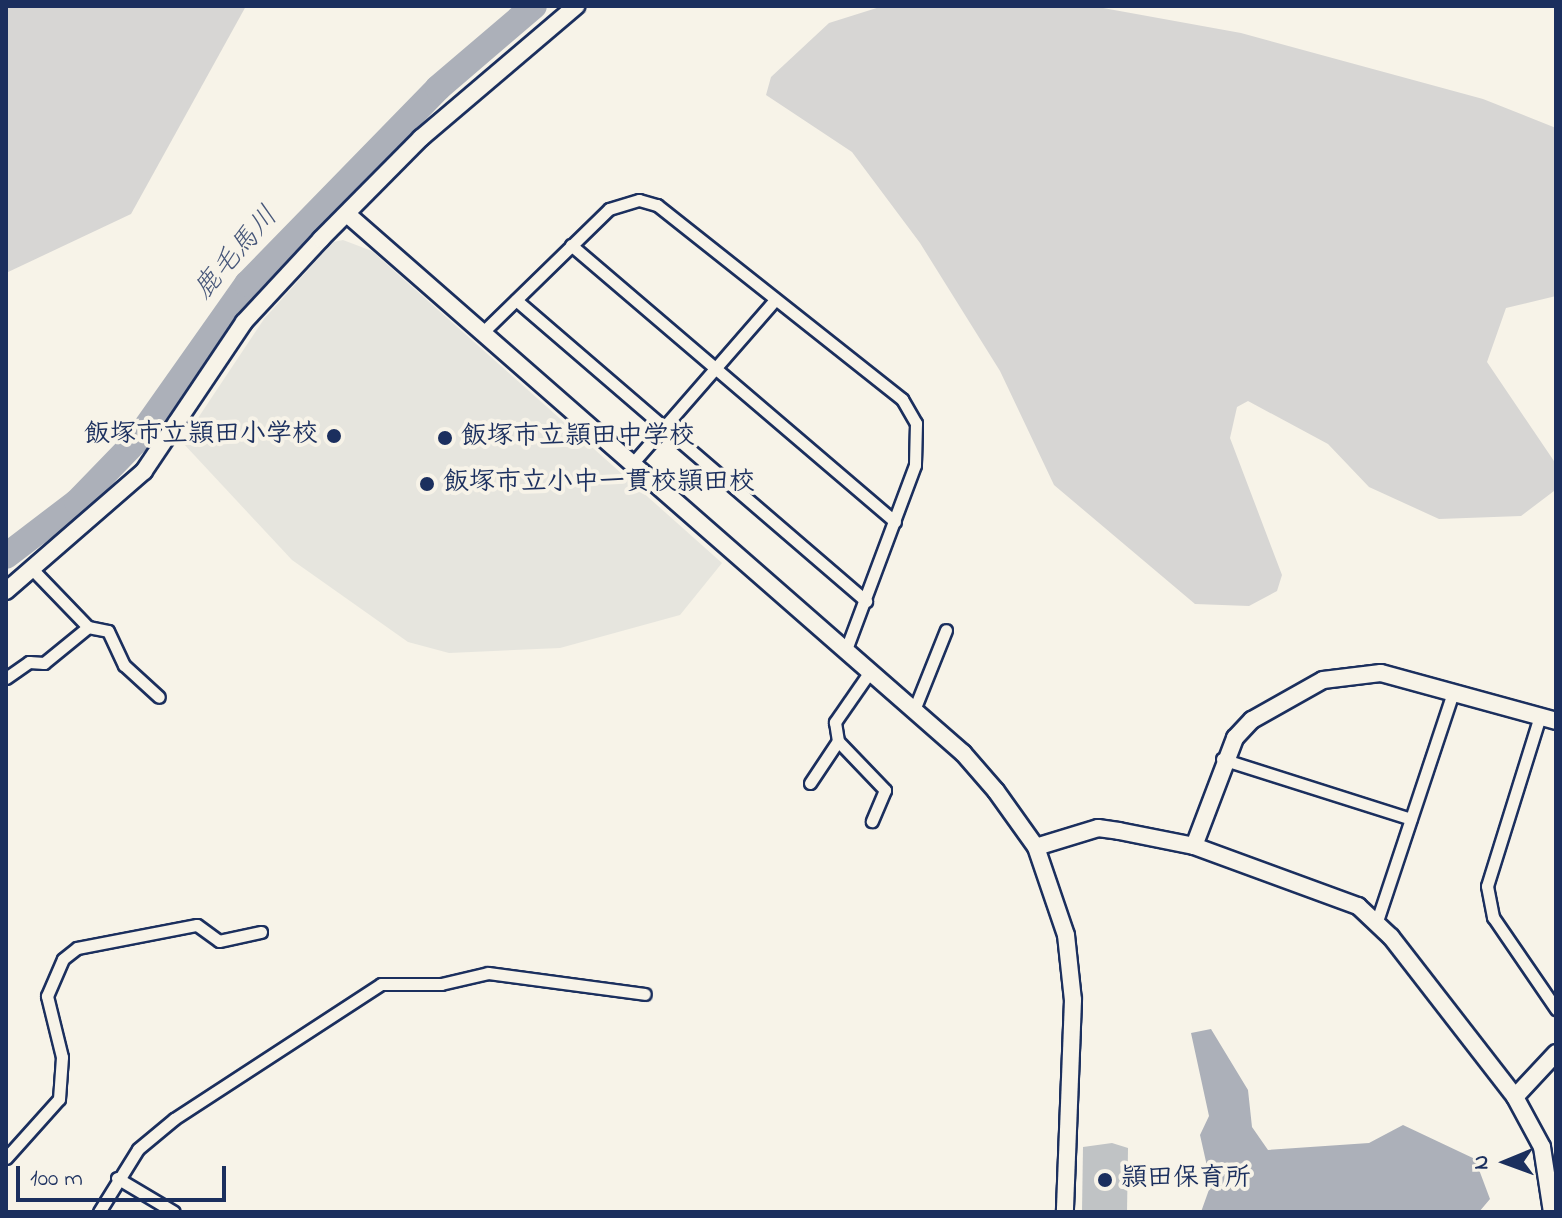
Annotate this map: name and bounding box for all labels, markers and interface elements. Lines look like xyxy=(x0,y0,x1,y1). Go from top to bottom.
water label: 鹿毛馬川 xyxy=(188,201,286,307)
place label: 飯塚市立頴田小学校 xyxy=(84,420,318,452)
place label: 飯塚市立頴田中学校 xyxy=(461,422,695,454)
marker: 飯塚市立頴田小学校 xyxy=(325,427,343,445)
marker: 飯塚市立頴田中学校 xyxy=(436,429,454,447)
place label: 飯塚市立小中一貫校頴田校 xyxy=(443,468,755,500)
marker: 飯塚市立小中一貫校頴田校 xyxy=(418,475,436,493)
north arrow xyxy=(1466,1122,1546,1202)
scale bar xyxy=(20,1150,230,1200)
text: N xyxy=(1466,1155,1498,1170)
text: 100 m xyxy=(30,1162,83,1197)
place label: 頴田保育所 xyxy=(1121,1164,1251,1196)
marker: 頴田保育所 xyxy=(1096,1171,1114,1189)

